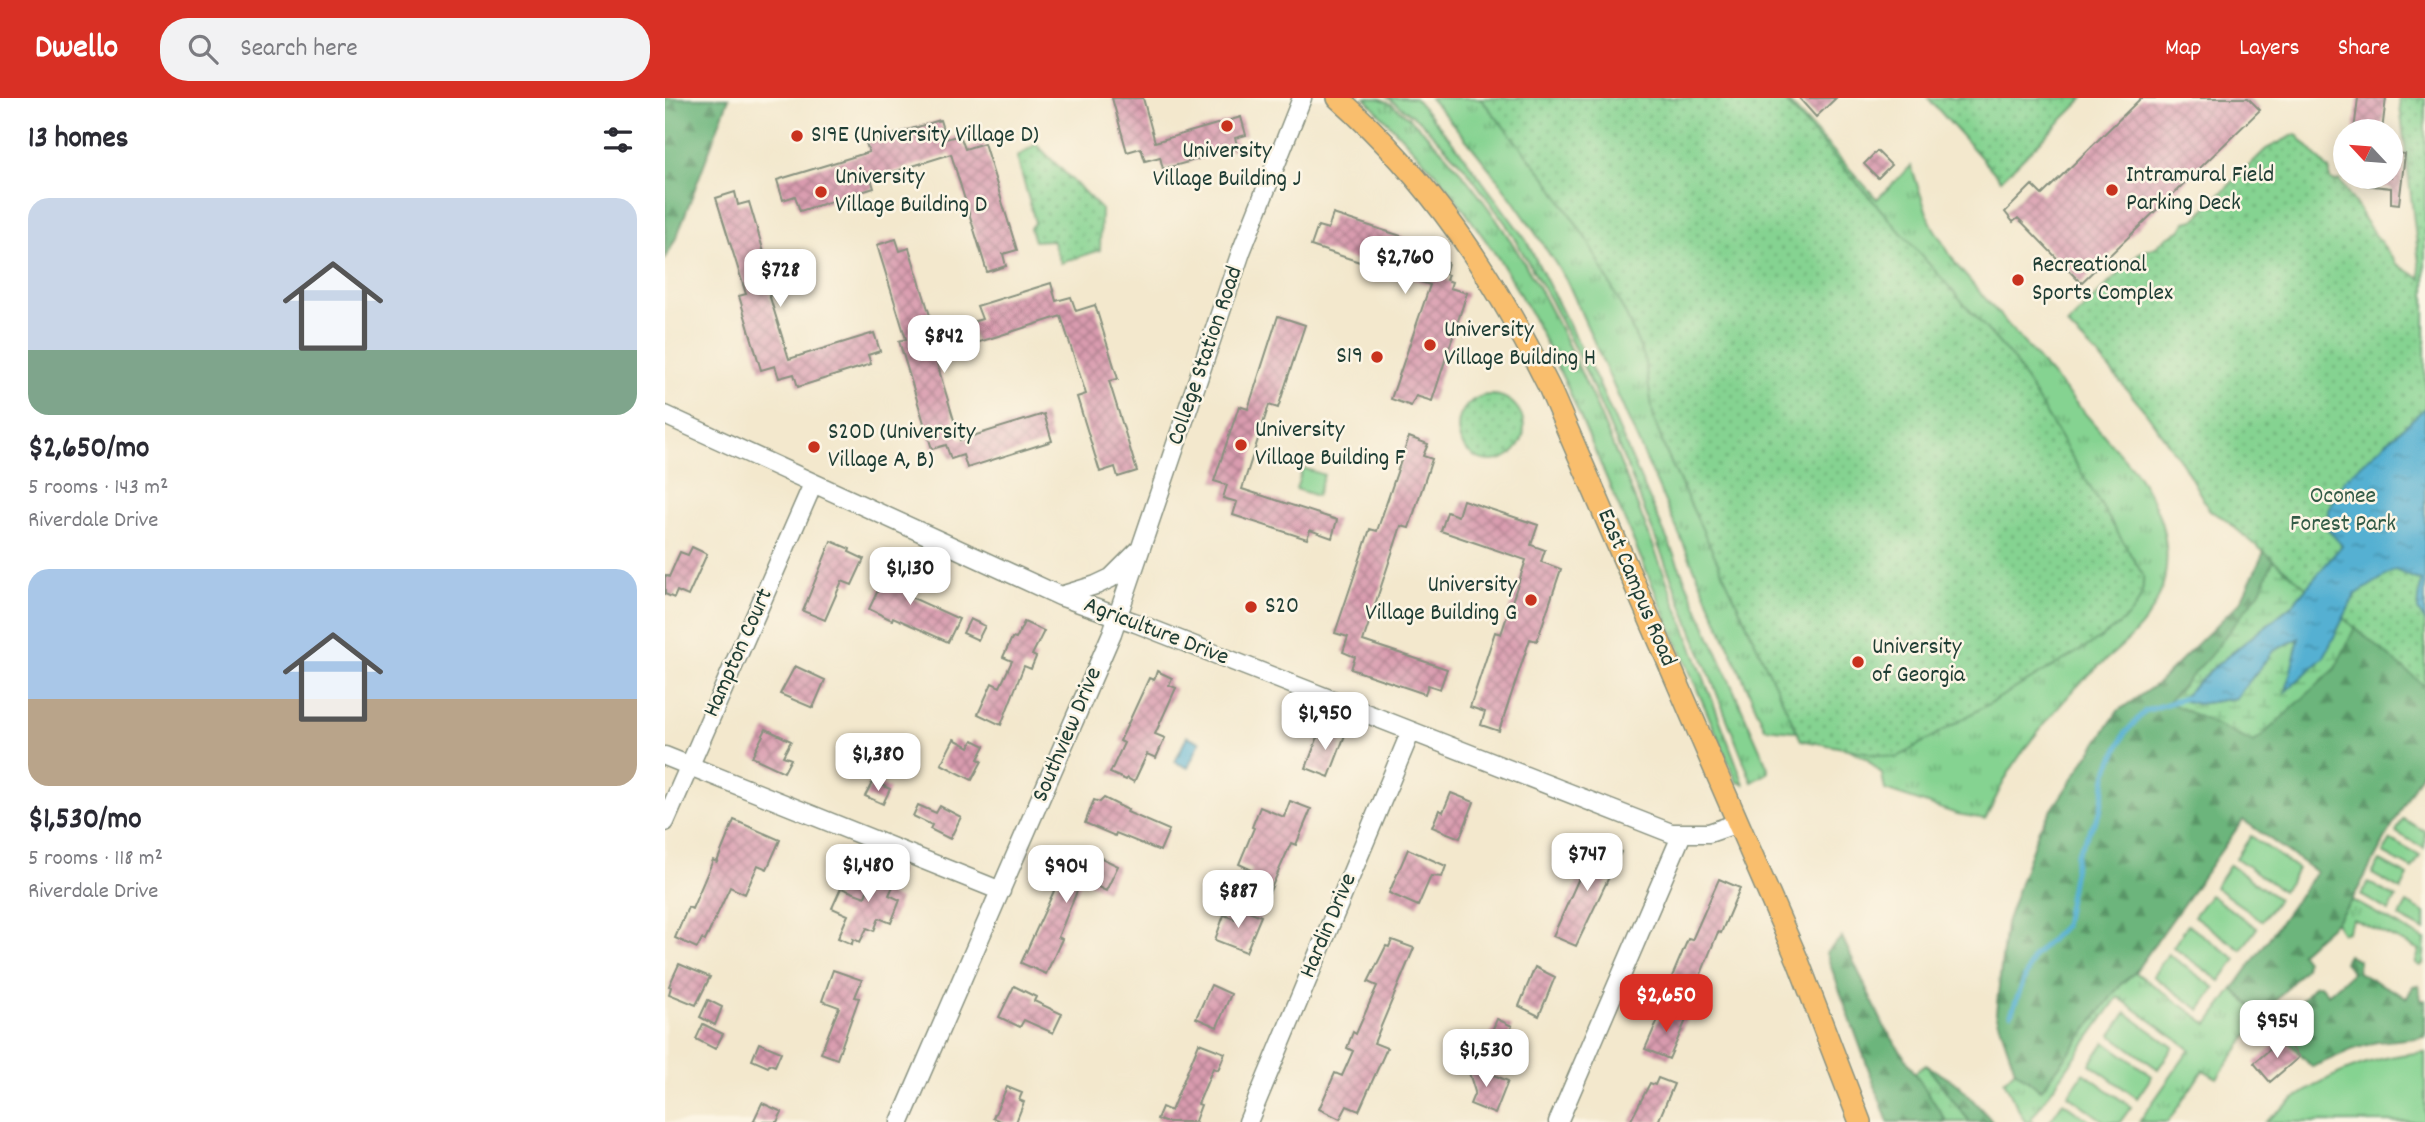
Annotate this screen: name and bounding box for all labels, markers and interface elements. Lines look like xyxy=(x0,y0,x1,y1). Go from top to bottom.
search box xyxy=(160,18,650,81)
text: Dwello xyxy=(35,26,118,73)
icon: search xyxy=(184,30,222,68)
text: Search here xyxy=(240,31,358,68)
text: Map xyxy=(2165,32,2201,66)
text: Layers xyxy=(2239,32,2300,66)
text: Share xyxy=(2338,32,2390,66)
marker: University Village Building J xyxy=(1219,118,1235,134)
text: 13 homes xyxy=(28,119,128,162)
place label: S19E (University Village D) xyxy=(811,119,1039,153)
north arrow xyxy=(2333,119,2403,189)
map controls xyxy=(2333,119,2403,189)
icon: filters xyxy=(599,121,637,159)
marker: S19E (University Village D) xyxy=(789,128,805,144)
place label: University Village Building J xyxy=(1153,135,1301,197)
place label: Intramural Field Parking Deck xyxy=(2126,159,2274,221)
place label: University Village Building D xyxy=(835,161,987,223)
marker: Intramural Field Parking Deck xyxy=(2104,182,2120,198)
marker: University Village Building D xyxy=(813,184,829,200)
pin: $2,760 xyxy=(1348,236,1462,296)
text: $2,760 xyxy=(1376,242,1434,275)
icon: home xyxy=(270,243,396,369)
place label: Recreational Sports Complex xyxy=(2032,249,2173,311)
pin: $728 xyxy=(739,250,821,309)
text: $728 xyxy=(760,255,800,288)
street label: College Station Road xyxy=(1159,262,1253,450)
marker: Recreational Sports Complex xyxy=(2010,272,2026,288)
place label: University Village Building H xyxy=(1444,314,1596,376)
pin: $842 xyxy=(903,316,985,375)
text: $842 xyxy=(924,321,964,354)
marker: University Village Building H xyxy=(1422,337,1438,353)
place label: S19 xyxy=(1336,340,1363,374)
marker: S19 xyxy=(1369,349,1385,365)
place label: University Village Building F xyxy=(1255,414,1406,476)
place label: S20D (University Village A, B) xyxy=(828,416,977,478)
text: $2,650/mo xyxy=(28,429,149,472)
marker: University Village Building F xyxy=(1233,437,1249,453)
marker: S20D (University Village A, B) xyxy=(806,439,822,455)
text: 5 rooms · 143 m² xyxy=(28,472,168,505)
park label: Oconee Forest Park xyxy=(2290,480,2396,542)
street label: East Campus Road xyxy=(1588,504,1684,672)
text: Riverdale Drive xyxy=(28,505,158,538)
pin: $1,130 xyxy=(853,547,967,607)
text: $1,130 xyxy=(886,553,934,586)
place label: University Village Building G xyxy=(1365,569,1518,631)
street label: Hampton Court xyxy=(695,583,783,723)
street label: Agriculture Drive xyxy=(1078,589,1234,675)
place label: S20 xyxy=(1265,590,1299,624)
marker: University Village Building G xyxy=(1523,592,1539,608)
marker: S20 xyxy=(1243,599,1259,615)
icon: home xyxy=(270,614,396,740)
place label: University of Georgia xyxy=(1872,631,1966,693)
marker: University of Georgia xyxy=(1850,654,1866,670)
street label: Southview Drive xyxy=(1024,662,1112,808)
pin: $1,950 xyxy=(1268,692,1382,752)
text: $1,950 xyxy=(1298,698,1352,731)
pin: $1,380 xyxy=(821,734,935,793)
text: $1,380 xyxy=(851,739,905,772)
text: $1,530/mo xyxy=(28,800,142,843)
pin: $747 xyxy=(1546,834,1628,893)
text: $747 xyxy=(1568,839,1606,872)
text: 5 rooms · 118 m² xyxy=(28,843,163,876)
pin: $1,480 xyxy=(811,844,925,904)
pin: $904 xyxy=(1025,846,1107,905)
text: $1,480 xyxy=(842,850,894,883)
text: $904 xyxy=(1044,851,1088,884)
street label: Hardin Drive xyxy=(1292,868,1366,984)
pin: $887 xyxy=(1197,870,1279,930)
text: Riverdale Drive xyxy=(28,876,158,909)
text: $887 xyxy=(1219,876,1257,909)
pin: $2,650 xyxy=(1609,974,1723,1034)
text: $2,650 xyxy=(1636,980,1696,1013)
pin: $954 xyxy=(2236,1000,2318,1060)
text: $954 xyxy=(2256,1006,2298,1039)
pin: $1,530 xyxy=(1429,1030,1543,1089)
text: $1,530 xyxy=(1459,1035,1513,1068)

